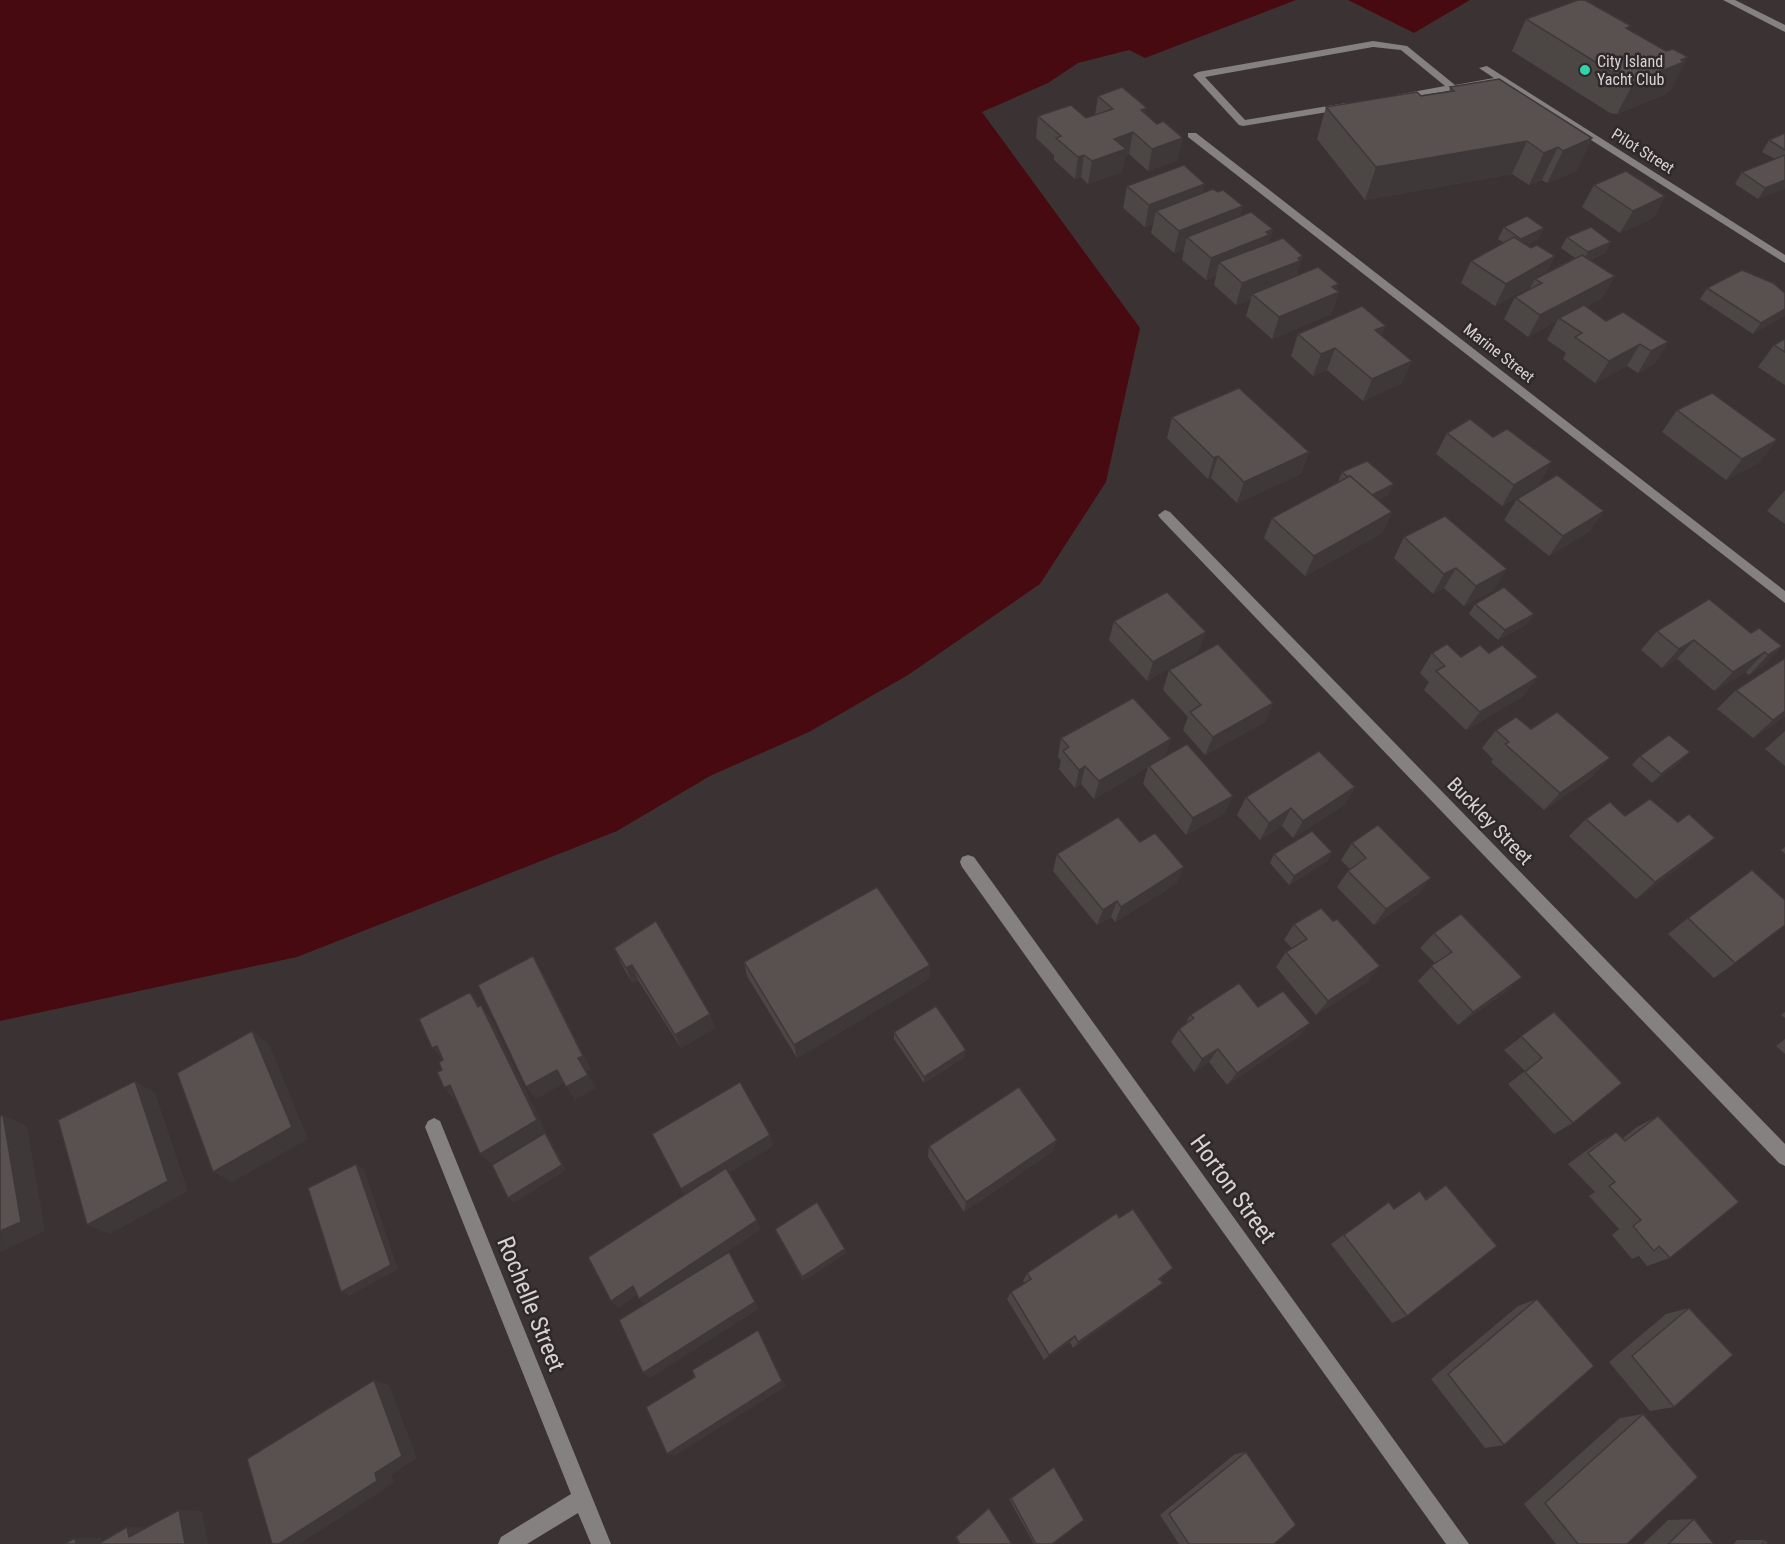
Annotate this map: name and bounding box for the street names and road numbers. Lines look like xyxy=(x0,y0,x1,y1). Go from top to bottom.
street label: Pilot Street xyxy=(1608,124,1678,178)
street label: Marine Street xyxy=(1460,319,1538,387)
street label: Buckley Street xyxy=(1442,772,1538,870)
street label: Horton Street xyxy=(1184,1129,1282,1249)
street label: Rochelle Street xyxy=(491,1233,571,1375)

